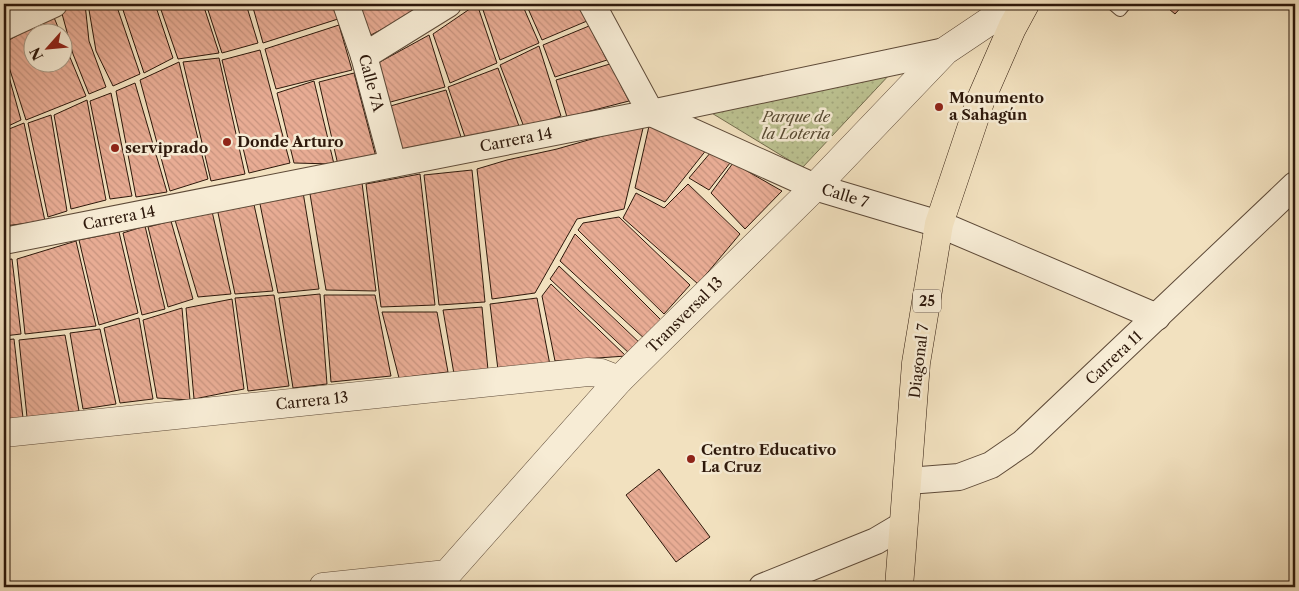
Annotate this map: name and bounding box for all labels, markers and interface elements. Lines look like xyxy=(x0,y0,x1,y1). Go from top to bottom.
north arrow xyxy=(22,22,72,72)
text: N xyxy=(26,44,47,63)
street label: Calle 7A xyxy=(355,52,388,115)
place label: Monumento a Sahagún xyxy=(949,88,1044,124)
marker: Monumento a Sahagún xyxy=(933,101,945,113)
park label: Parque de la Loteria xyxy=(761,107,831,143)
street label: Carrera 14 xyxy=(478,123,554,156)
place label: Donde Arturo xyxy=(237,132,344,151)
marker: Donde Arturo xyxy=(221,136,233,148)
place label: serviprado xyxy=(125,138,208,157)
marker: serviprado xyxy=(109,142,121,154)
street label: Calle 7 xyxy=(819,179,872,212)
street label: Carrera 14 xyxy=(81,201,157,234)
street label: Transversal 13 xyxy=(643,273,727,357)
road number: 25 xyxy=(913,290,941,312)
street label: Diagonal 7 xyxy=(905,322,933,399)
street label: Carrera 11 xyxy=(1081,326,1147,389)
street label: Carrera 13 xyxy=(275,387,349,414)
place label: Centro Educativo La Cruz xyxy=(701,440,836,476)
marker: Centro Educativo La Cruz xyxy=(685,453,697,465)

